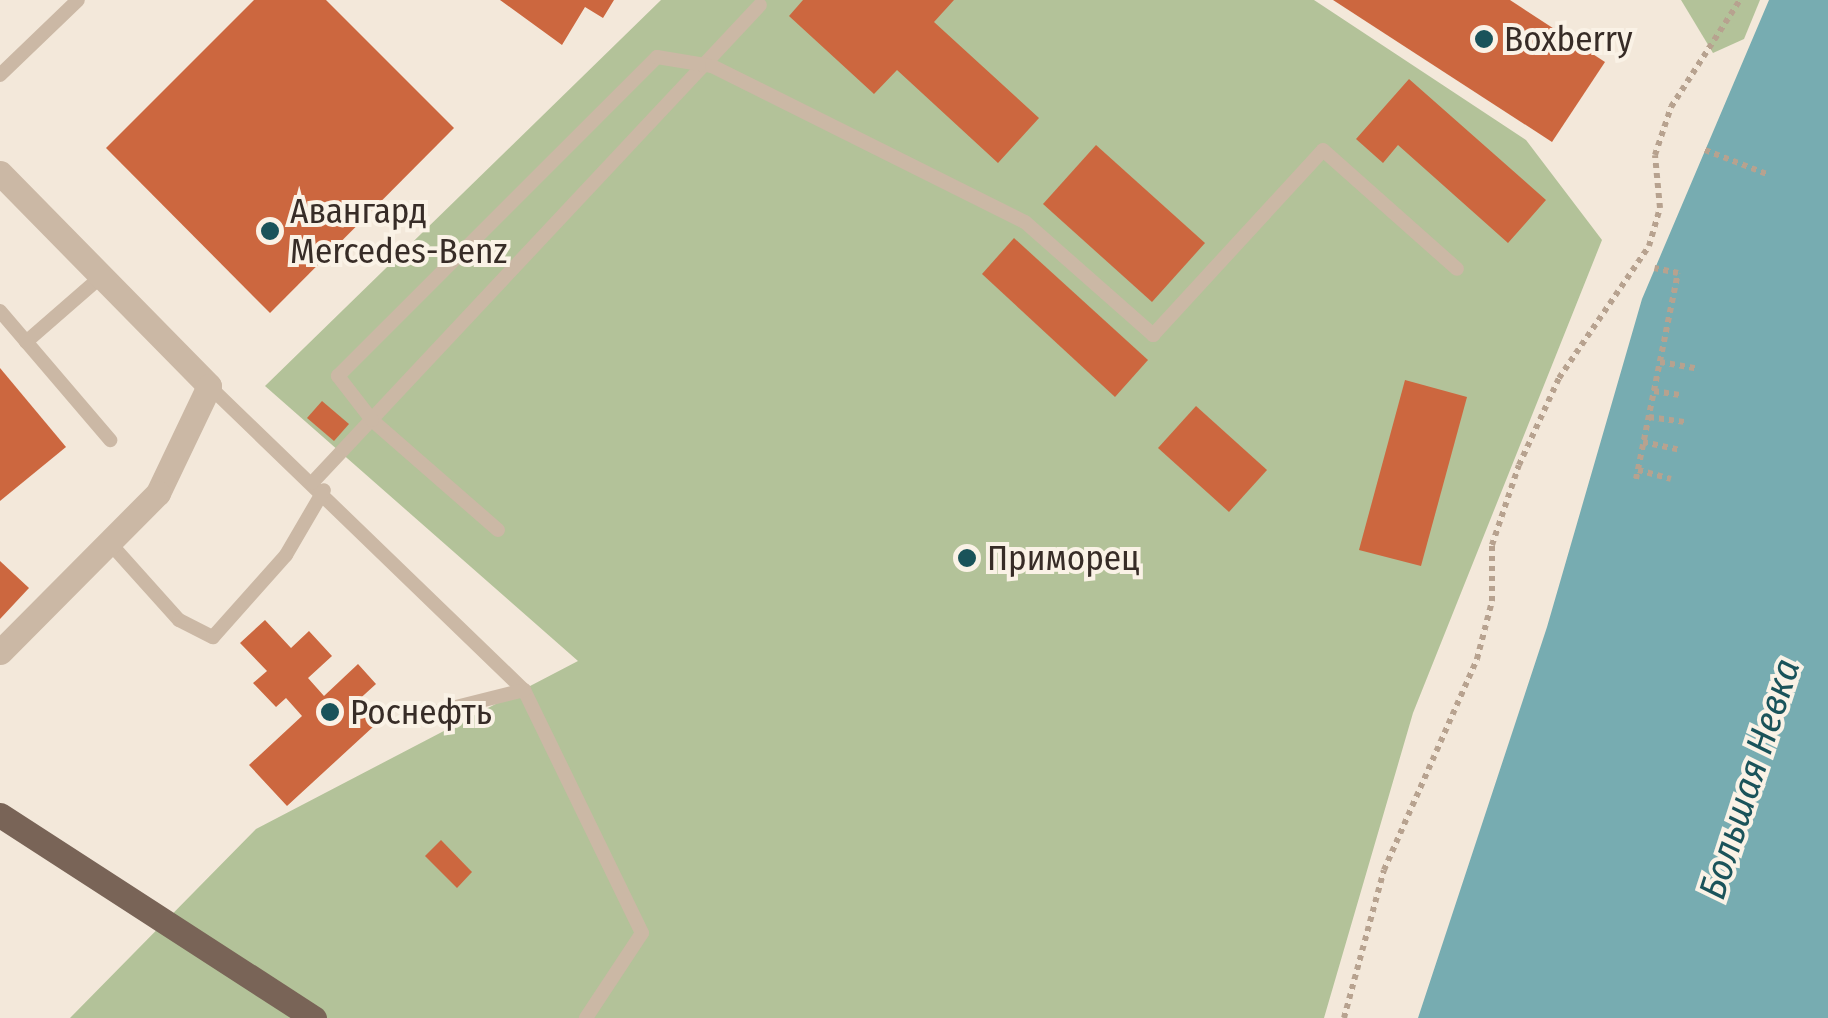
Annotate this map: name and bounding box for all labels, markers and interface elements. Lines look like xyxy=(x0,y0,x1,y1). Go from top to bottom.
place label: Boxberry xyxy=(1504,18,1633,60)
marker: Boxberry xyxy=(1473,28,1495,50)
place label: Авангард Mercedes-Benz xyxy=(290,190,507,272)
marker: Авангард Mercedes-Benz xyxy=(259,220,281,242)
place label: Приморец xyxy=(987,537,1140,579)
marker: Приморец xyxy=(956,547,978,569)
water label: Большая Невка xyxy=(1690,653,1810,905)
place label: Роснефть xyxy=(350,691,492,733)
marker: Роснефть xyxy=(319,701,341,723)

